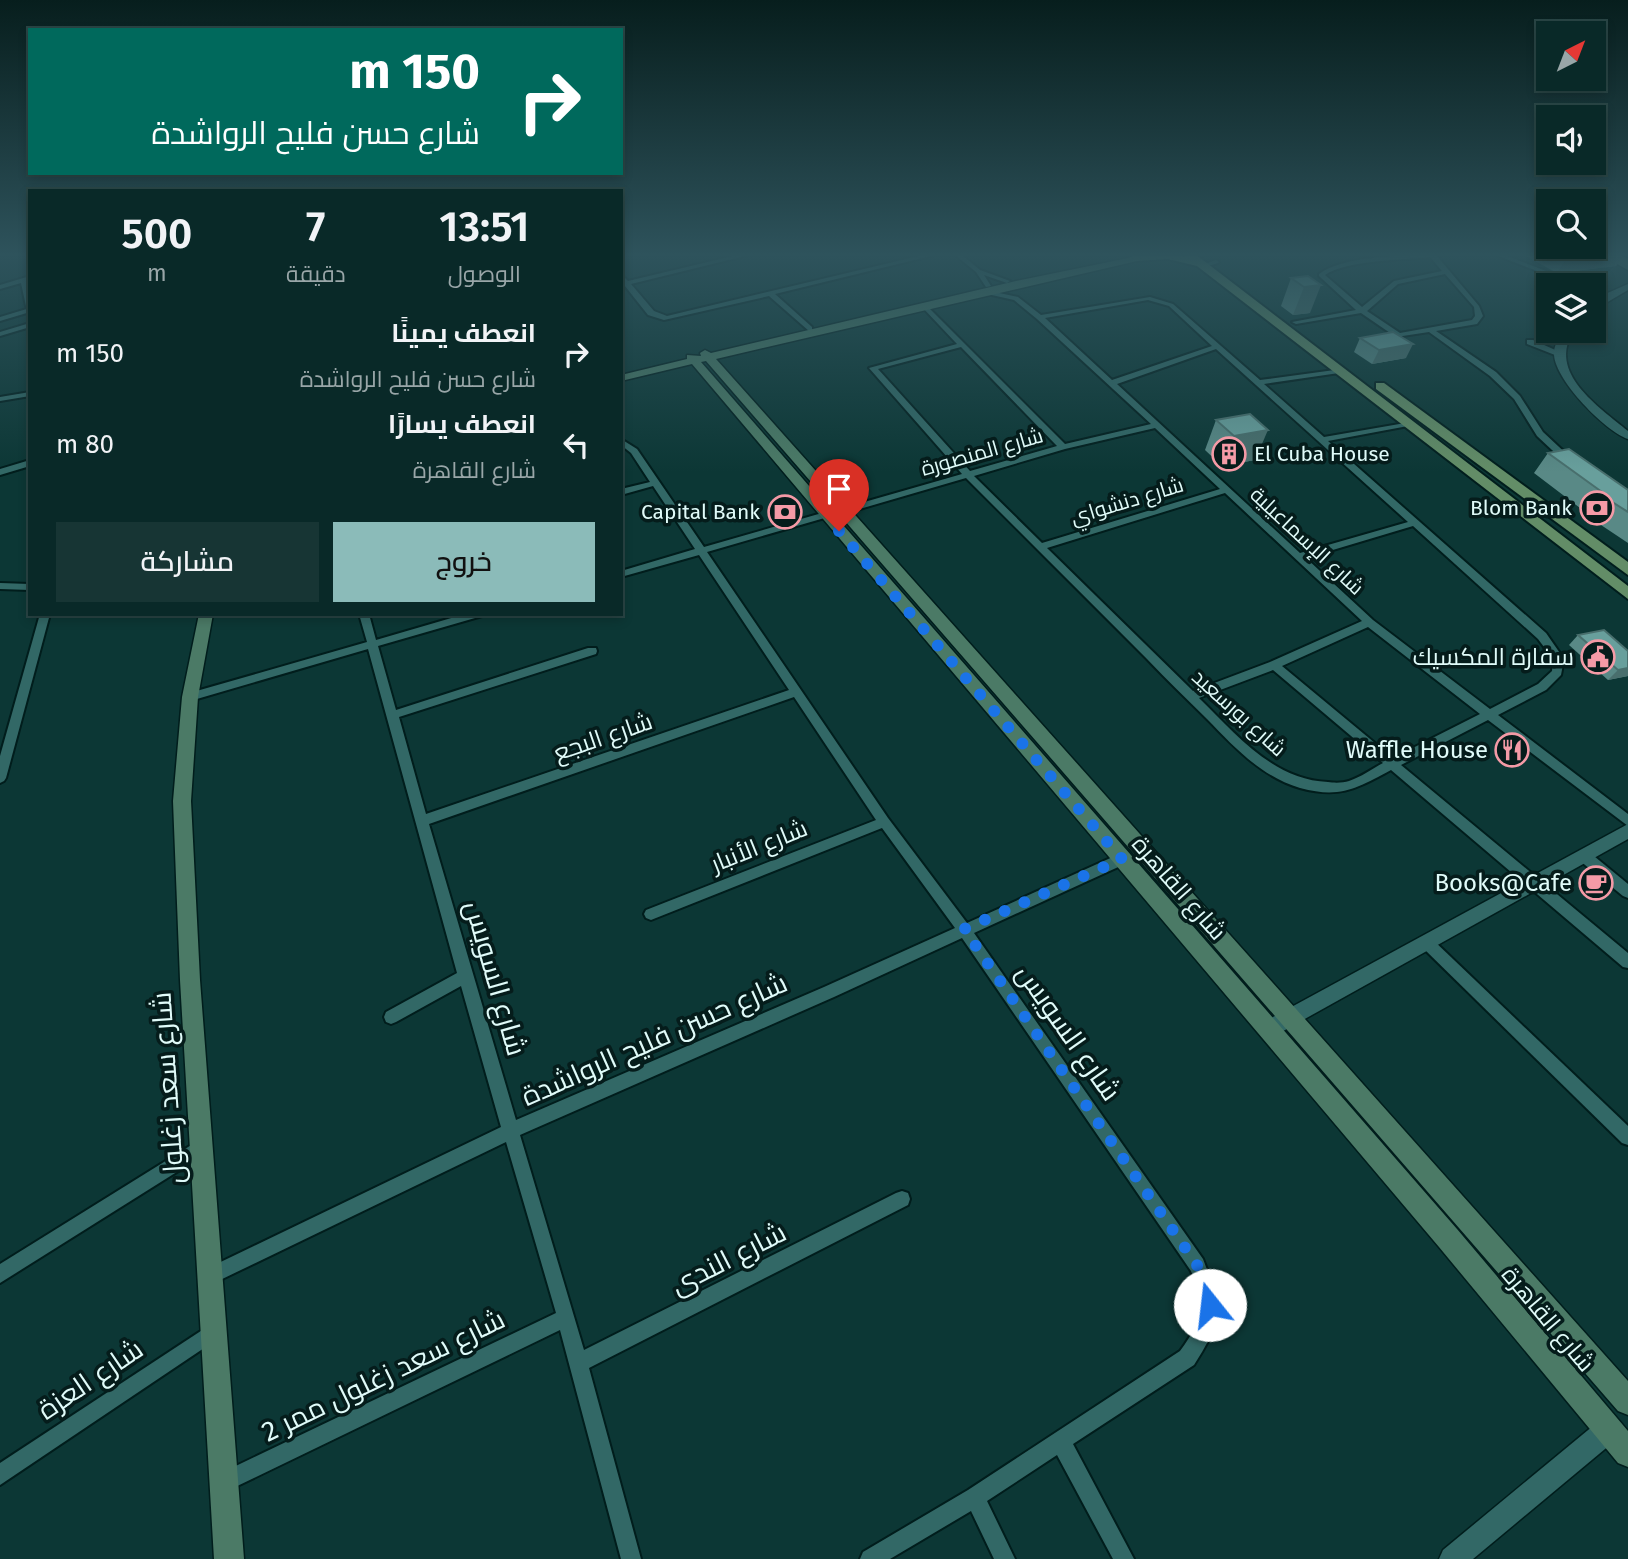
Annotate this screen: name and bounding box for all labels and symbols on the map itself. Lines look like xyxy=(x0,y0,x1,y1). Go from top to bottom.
north arrow xyxy=(1536,21,1606,91)
street label: شارع المنصورة xyxy=(918,422,1046,483)
building icon: El Cuba House xyxy=(1210,435,1248,473)
place label: El Cuba House xyxy=(1254,441,1390,467)
pin xyxy=(809,459,869,531)
street label: شارع دنشواي xyxy=(1067,472,1187,533)
street label: شارع الإسماعيلية xyxy=(1244,482,1369,601)
bank icon: Blom Bank xyxy=(1578,489,1616,527)
bank icon: Capital Bank xyxy=(766,493,804,531)
place label: Blom Bank xyxy=(1470,495,1572,521)
place label: Capital Bank xyxy=(641,499,760,525)
public building icon: سفارة المكسيك xyxy=(1579,638,1617,676)
place label: سفارة المكسيك xyxy=(1413,643,1574,671)
street label: شارع بورسعيد xyxy=(1186,664,1291,763)
street label: شارع البجع xyxy=(550,707,657,769)
restaurant icon: Waffle House xyxy=(1493,731,1531,769)
place label: Waffle House xyxy=(1346,736,1488,764)
street label: شارع الأنبار xyxy=(705,814,812,881)
street label: شارع القاهرة xyxy=(1125,830,1232,947)
cafe icon: Books@Cafe xyxy=(1577,864,1615,902)
place label: Books@Cafe xyxy=(1434,869,1572,897)
street label: شارع السويس xyxy=(456,897,533,1060)
street label: شارع السويس xyxy=(1008,957,1128,1108)
street label: شارع حسن فليح الرواشدة xyxy=(516,966,793,1115)
street label: شارع سعد زغلول xyxy=(144,991,193,1185)
street label: شارع الندى xyxy=(665,1215,792,1303)
street label: شارع القاهرة xyxy=(1494,1261,1600,1379)
position arrow xyxy=(1173,1268,1247,1342)
street label: شارع سعد زغلول ممر 2 xyxy=(256,1302,511,1450)
street label: شارع العزة xyxy=(32,1332,150,1428)

